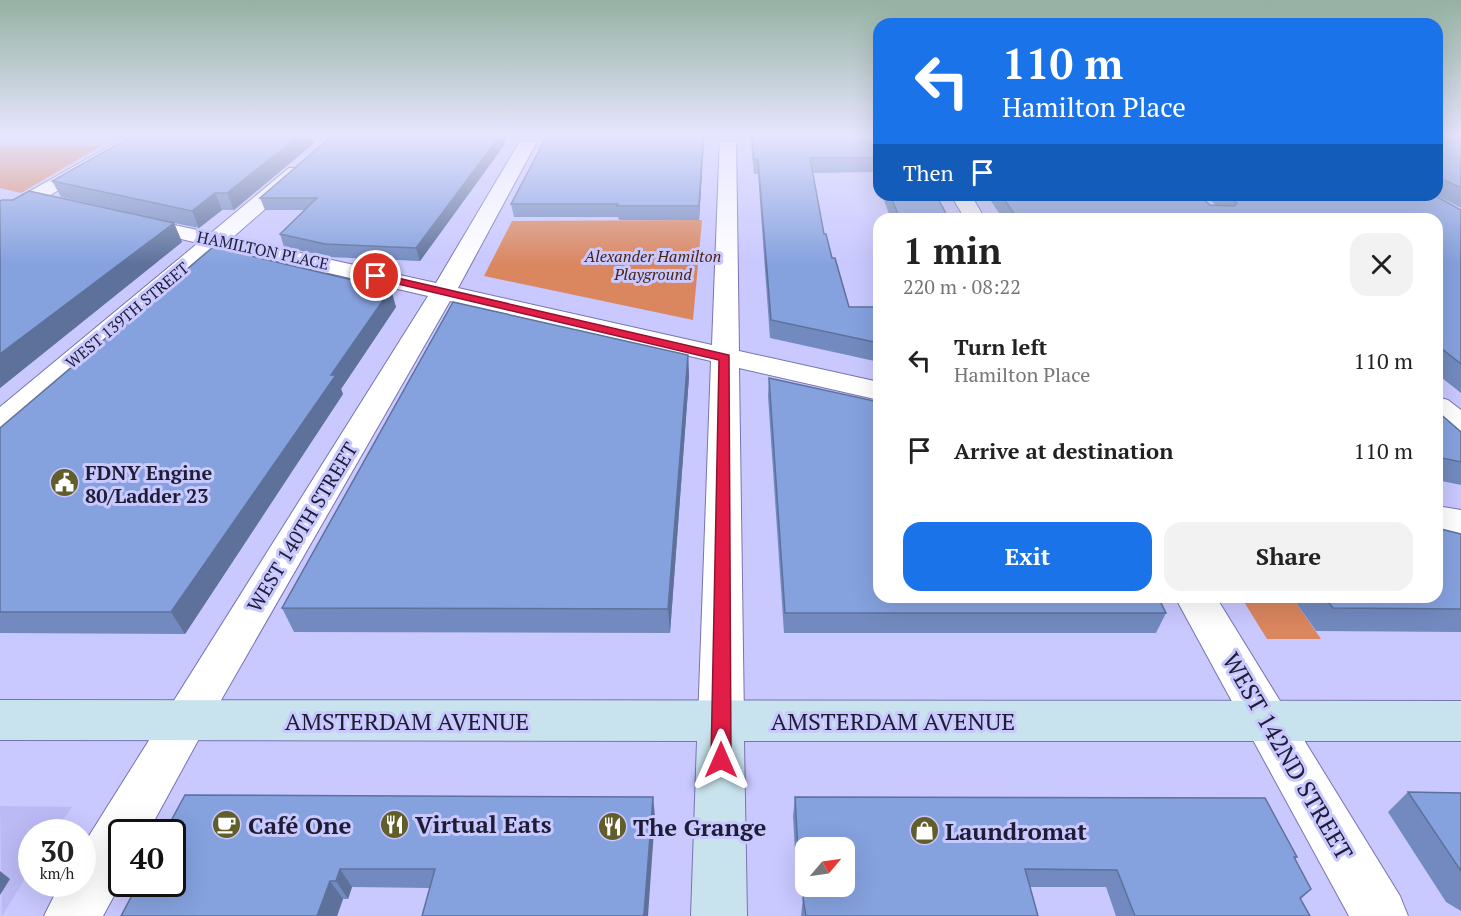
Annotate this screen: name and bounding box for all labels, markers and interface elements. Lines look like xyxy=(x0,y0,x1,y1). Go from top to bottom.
text: 110 m xyxy=(1002,35,1123,91)
icon: left xyxy=(903,42,981,120)
text: Hamilton Place xyxy=(1002,89,1186,125)
icon: arrive xyxy=(966,156,999,189)
text: Then xyxy=(903,158,954,187)
street label: HAMILTON PLACE xyxy=(195,225,331,275)
text: 1 min xyxy=(903,227,1001,274)
button: close xyxy=(1350,233,1413,296)
park label: Alexander Hamilton Playground xyxy=(584,245,721,285)
pin xyxy=(350,250,401,301)
street label: WEST 139TH STREET xyxy=(61,257,193,373)
icon: arrive xyxy=(359,259,392,292)
text: 220 m · 08:22 xyxy=(903,273,1021,300)
text: Turn left xyxy=(954,332,1047,361)
icon: left xyxy=(903,344,936,377)
text: 110 m xyxy=(1353,346,1413,375)
text: Hamilton Place xyxy=(954,361,1090,388)
icon: arrive xyxy=(903,434,936,467)
text: Arrive at destination xyxy=(954,436,1173,465)
text: 110 m xyxy=(1353,436,1413,465)
street label: WEST 140TH STREET xyxy=(241,437,363,617)
place label: FDNY Engine 80/Ladder 23 xyxy=(85,459,212,509)
public building icon: FDNY Engine 80/Ladder 23 xyxy=(48,467,80,499)
button: Exit xyxy=(903,522,1152,591)
button: Share xyxy=(1164,522,1413,591)
street label: WEST 142ND STREET xyxy=(1216,646,1361,866)
street label: AMSTERDAM AVENUE xyxy=(285,705,529,737)
street label: AMSTERDAM AVENUE xyxy=(771,705,1015,737)
position arrow xyxy=(689,728,753,792)
restaurant icon: Virtual Eats xyxy=(378,808,410,840)
place label: Virtual Eats xyxy=(415,808,552,840)
cafe icon: Café One xyxy=(211,809,243,841)
place label: Café One xyxy=(248,809,352,841)
restaurant icon: The Grange xyxy=(596,811,628,843)
place label: The Grange xyxy=(633,811,766,843)
shop icon: Laundromat xyxy=(908,815,940,847)
place label: Laundromat xyxy=(945,815,1087,847)
speed limit sign: 40 xyxy=(108,819,186,897)
text: 30 xyxy=(40,831,74,871)
north arrow xyxy=(795,837,855,897)
map controls xyxy=(795,837,855,897)
text: km/h xyxy=(40,863,74,883)

